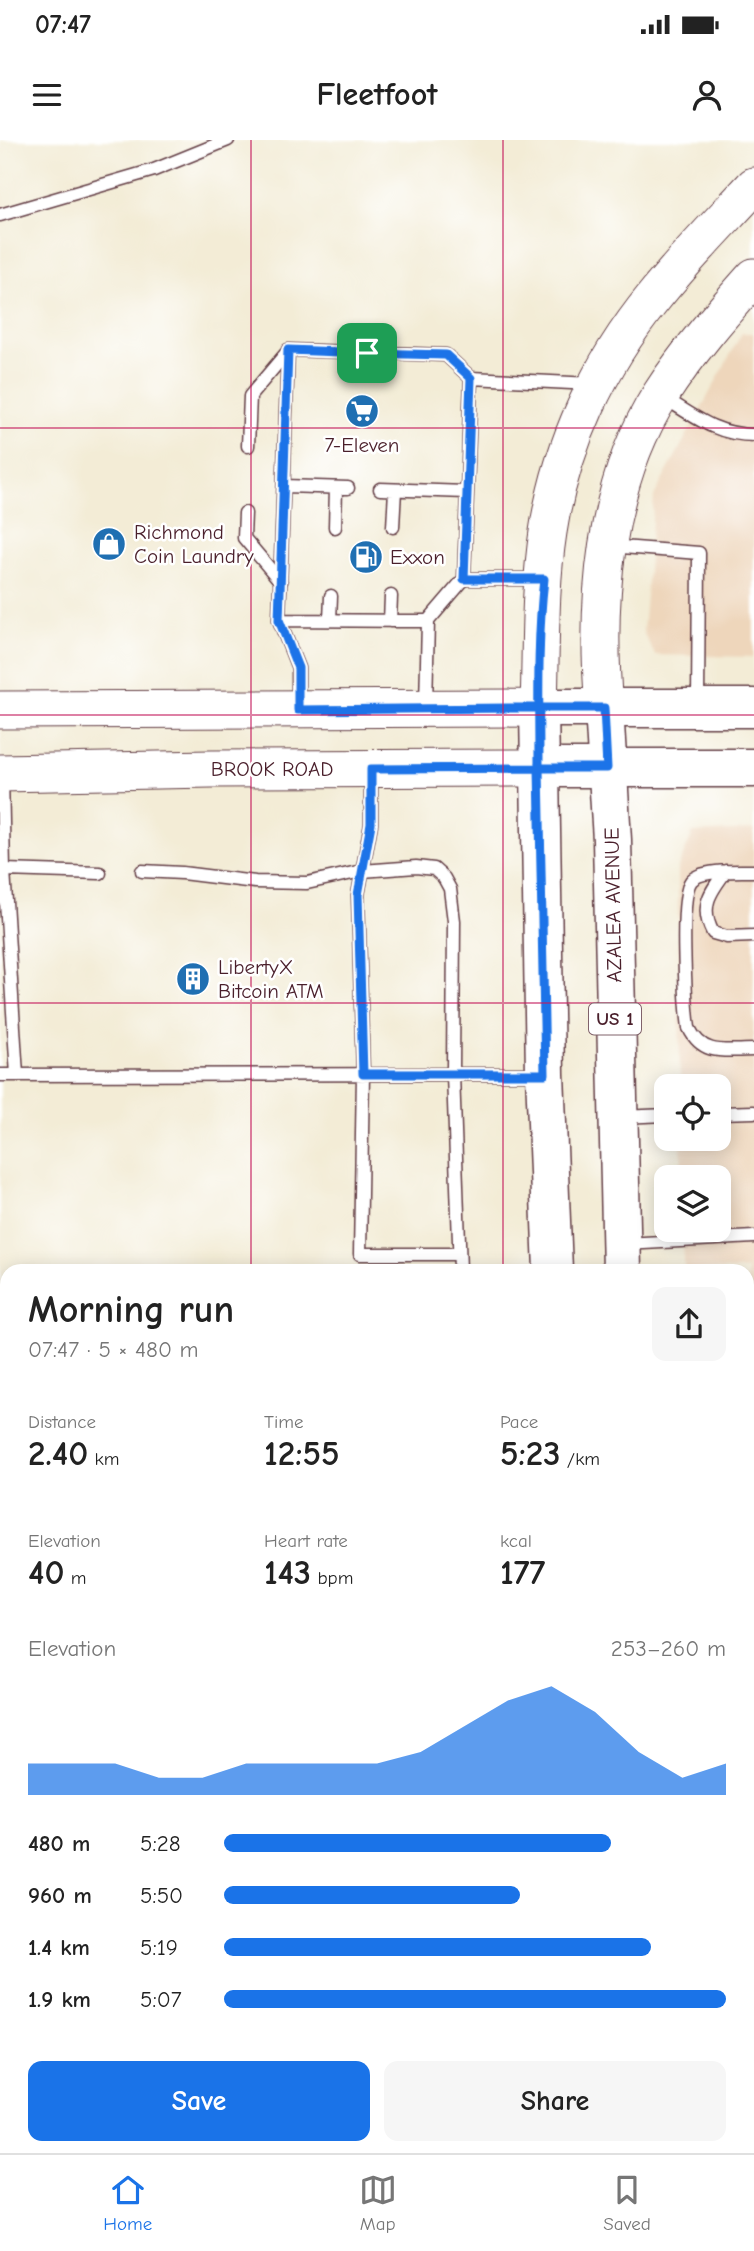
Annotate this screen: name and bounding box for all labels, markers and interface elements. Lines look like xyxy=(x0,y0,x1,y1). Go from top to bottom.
text: 07:47 xyxy=(35,10,91,40)
icon: menu xyxy=(28,76,66,114)
text: Fleetfoot xyxy=(316,76,438,113)
icon: person xyxy=(688,76,726,114)
pin xyxy=(337,323,397,383)
icon: arrive xyxy=(348,334,386,372)
supermarket icon: 7-Eleven xyxy=(343,392,381,430)
place label: 7-Eleven xyxy=(325,433,399,457)
place label: Richmond Coin Laundry xyxy=(134,520,254,568)
shop icon: Richmond Coin Laundry xyxy=(90,525,128,563)
fuel station icon: Exxon xyxy=(347,538,385,576)
place label: Exxon xyxy=(390,545,445,569)
street label: BROOK ROAD xyxy=(211,757,333,781)
street label: AZALEA AVENUE xyxy=(600,827,626,983)
place label: LibertyX Bitcoin ATM xyxy=(218,955,324,1003)
building icon: LibertyX Bitcoin ATM xyxy=(174,960,212,998)
road number: US 1 xyxy=(589,1004,641,1034)
map controls xyxy=(654,1074,731,1242)
button: locate xyxy=(654,1074,731,1151)
button: layers xyxy=(654,1165,731,1242)
button: share xyxy=(652,1287,726,1361)
text: Morning run xyxy=(28,1288,234,1332)
text: 07:47 · 5 × 480 m xyxy=(28,1336,199,1363)
text: Distance xyxy=(28,1411,96,1433)
text: Time xyxy=(264,1411,303,1433)
text: Pace xyxy=(500,1411,538,1433)
text: 2.40 xyxy=(28,1433,88,1474)
text: 12:55 xyxy=(264,1433,340,1474)
text: 5:23 xyxy=(500,1433,561,1474)
text: km xyxy=(88,1448,119,1470)
text: /km xyxy=(561,1448,600,1470)
text: Elevation xyxy=(28,1530,101,1552)
text: Heart rate xyxy=(264,1530,348,1552)
text: kcal xyxy=(500,1530,532,1552)
text: 40 xyxy=(28,1552,64,1593)
text: 143 xyxy=(264,1552,311,1593)
text: 177 xyxy=(500,1552,545,1593)
text: m xyxy=(64,1567,87,1589)
text: bpm xyxy=(311,1567,353,1589)
text: Elevation xyxy=(28,1635,116,1662)
text: 253–260 m xyxy=(611,1635,726,1662)
text: 480 m xyxy=(28,1830,90,1857)
text: 5:28 xyxy=(140,1830,181,1857)
text: 960 m xyxy=(28,1882,92,1909)
text: 5:50 xyxy=(140,1882,183,1909)
text: 1.4 km xyxy=(28,1934,90,1961)
text: 5:19 xyxy=(140,1934,178,1961)
text: 1.9 km xyxy=(28,1986,91,2013)
text: 5:07 xyxy=(140,1986,182,2013)
button: Save xyxy=(28,2061,370,2141)
button: Share xyxy=(384,2061,726,2141)
tab: Home xyxy=(103,2171,152,2235)
tab: Map xyxy=(359,2171,397,2235)
tab: Saved xyxy=(603,2171,651,2235)

